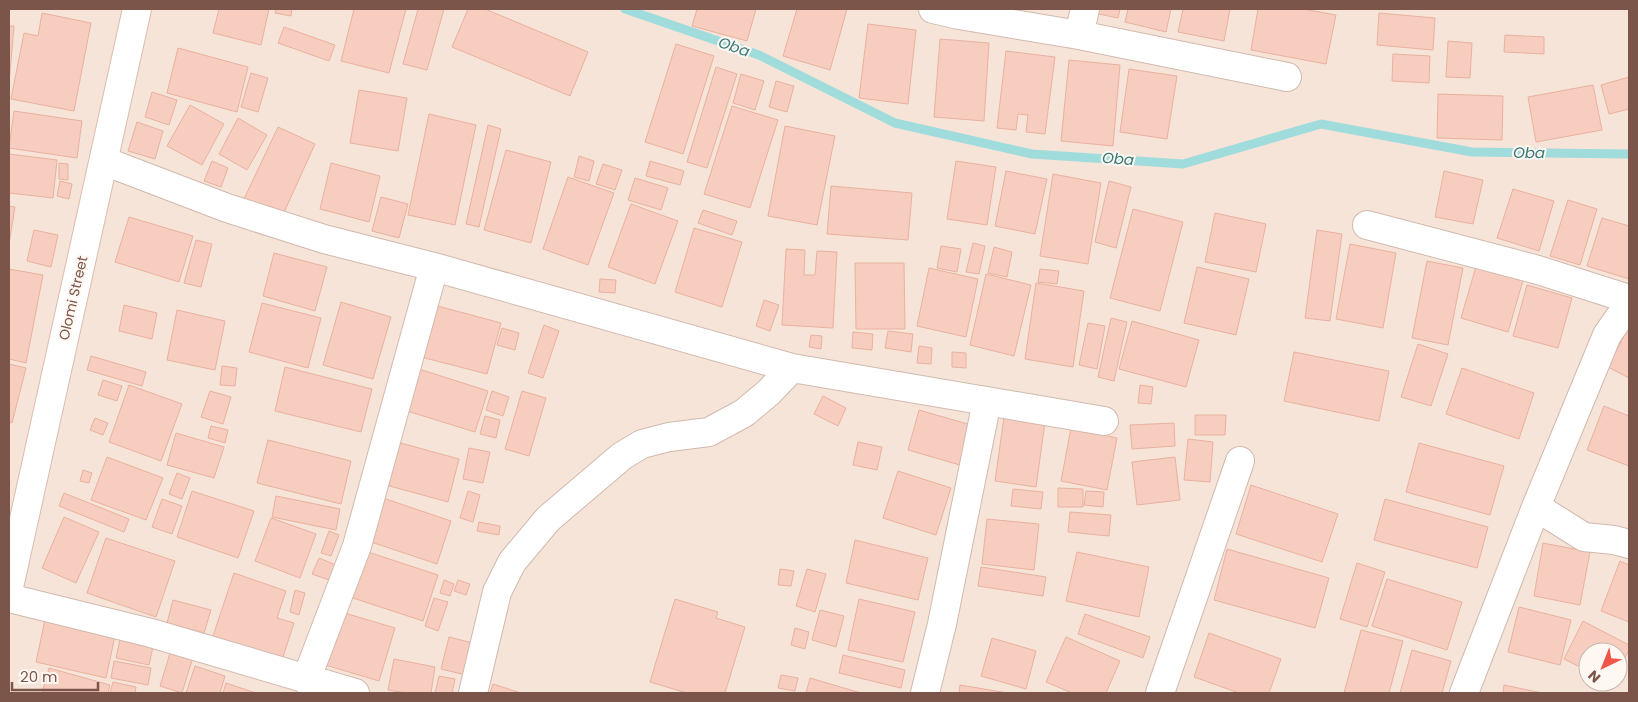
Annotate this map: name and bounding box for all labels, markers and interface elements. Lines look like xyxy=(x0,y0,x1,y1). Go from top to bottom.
water label: Oba xyxy=(716,31,753,62)
water label: Oba xyxy=(1513,142,1545,163)
water label: Oba xyxy=(1101,147,1135,170)
street label: Olomi Street xyxy=(54,254,92,342)
north arrow xyxy=(1578,642,1628,692)
scale bar xyxy=(12,660,99,692)
text: 20 m xyxy=(20,666,58,687)
text: N xyxy=(1583,666,1605,687)

